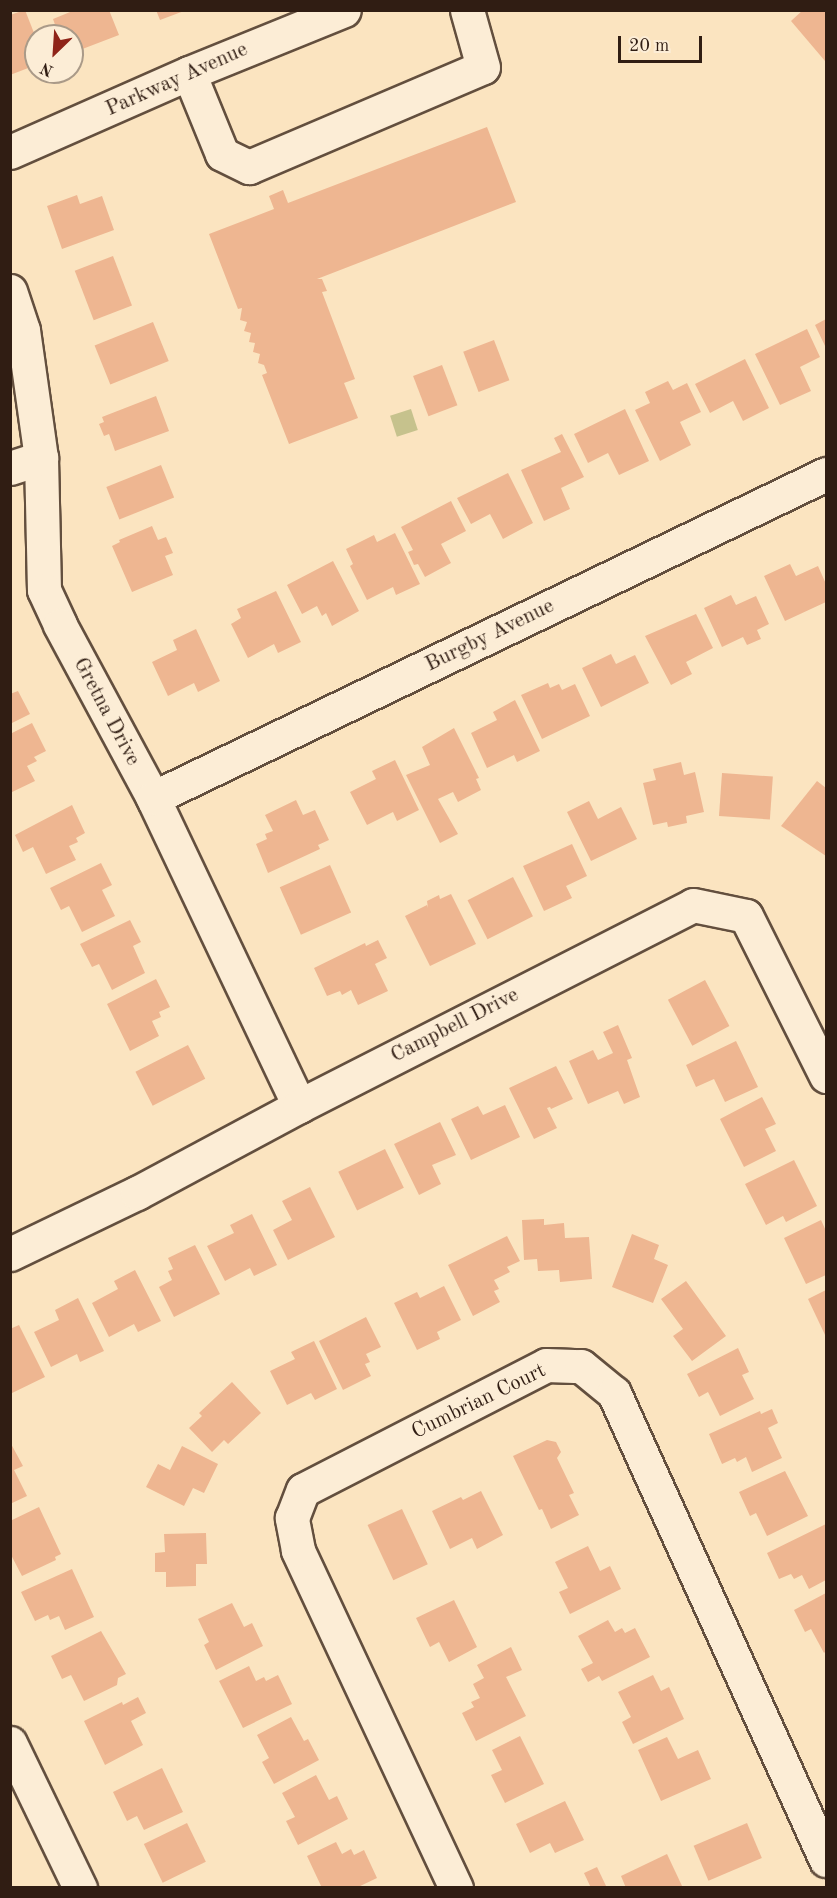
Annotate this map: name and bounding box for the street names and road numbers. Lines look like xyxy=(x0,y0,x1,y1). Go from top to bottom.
street label: Parkway Avenue xyxy=(102,37,252,123)
street label: Burgby Avenue xyxy=(422,594,558,678)
street label: Gretna Drive xyxy=(67,654,145,770)
street label: Campbell Drive xyxy=(387,983,523,1069)
street label: Cumbrian Court xyxy=(408,1359,550,1445)

